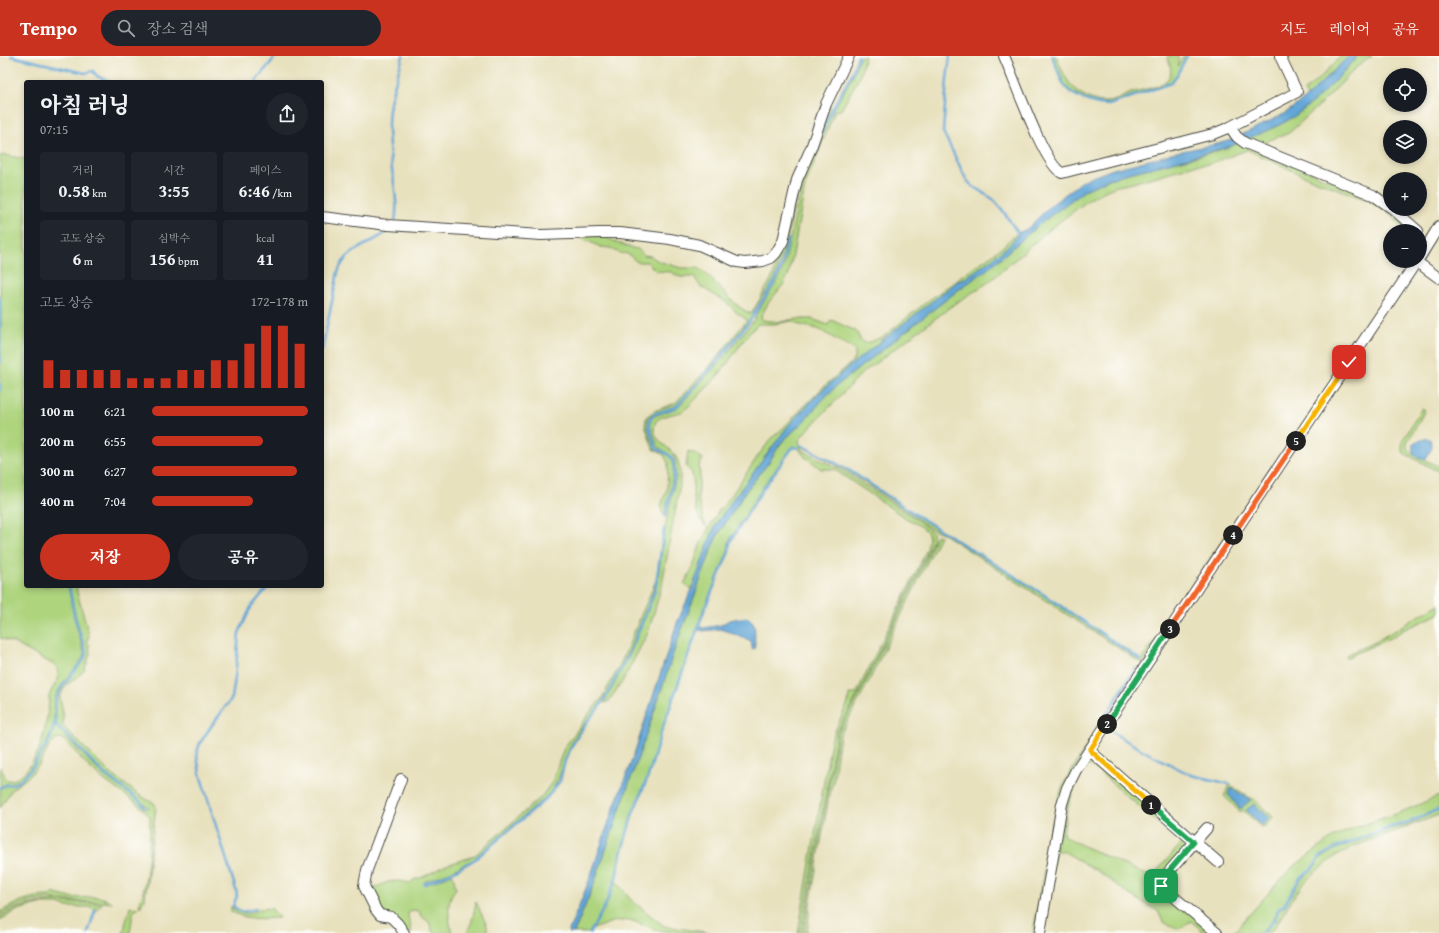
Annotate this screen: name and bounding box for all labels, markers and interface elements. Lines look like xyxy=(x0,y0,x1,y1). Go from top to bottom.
search box xyxy=(101,10,381,46)
text: Tempo xyxy=(20,14,77,42)
icon: search xyxy=(115,17,137,39)
text: 장소 검색 xyxy=(147,18,208,39)
text: 지도 xyxy=(1280,19,1307,39)
text: 레이어 xyxy=(1329,19,1370,39)
text: 공유 xyxy=(1392,19,1419,39)
map controls xyxy=(1383,68,1427,268)
button: locate xyxy=(1383,68,1427,112)
text: 아침 러닝 xyxy=(40,89,130,121)
button: share xyxy=(266,93,308,135)
text: 07:15 xyxy=(40,120,68,139)
button: layers xyxy=(1383,120,1427,164)
text: 거리 xyxy=(72,162,93,178)
text: 시간 xyxy=(163,162,185,178)
text: 페이스 xyxy=(249,162,281,178)
button: + xyxy=(1383,172,1427,216)
text: 0.58 xyxy=(59,178,90,203)
text: 3:55 xyxy=(158,178,190,203)
text: 6:46 xyxy=(239,178,270,203)
text: km xyxy=(90,185,107,201)
text: /km xyxy=(270,185,292,201)
button: − xyxy=(1383,224,1427,268)
text: 고도 상승 xyxy=(60,230,105,246)
text: 심박수 xyxy=(158,230,190,246)
text: kcal xyxy=(256,230,275,246)
text: 6 xyxy=(73,246,81,271)
text: 156 xyxy=(149,246,176,271)
text: 41 xyxy=(257,246,274,271)
text: m xyxy=(81,253,93,269)
text: bpm xyxy=(176,253,199,269)
text: 172–178 m xyxy=(251,292,308,311)
text: 고도 상승 xyxy=(40,293,93,312)
pin xyxy=(1332,345,1366,379)
icon: check xyxy=(1338,351,1360,373)
text: 100 m xyxy=(40,402,74,421)
text: 6:21 xyxy=(104,402,126,421)
pin: 5 xyxy=(1286,431,1306,451)
text: 200 m xyxy=(40,432,74,451)
text: 6:55 xyxy=(104,432,126,451)
text: 5 xyxy=(1293,433,1299,449)
text: 300 m xyxy=(40,462,74,481)
text: 6:27 xyxy=(104,462,126,481)
text: 400 m xyxy=(40,492,74,511)
text: 7:04 xyxy=(104,492,126,511)
pin: 4 xyxy=(1223,525,1243,545)
text: 4 xyxy=(1230,527,1236,543)
button: 저장 xyxy=(40,534,170,580)
button: 공유 xyxy=(178,534,308,580)
pin: 3 xyxy=(1160,619,1180,639)
text: 3 xyxy=(1167,621,1173,637)
pin: 2 xyxy=(1097,714,1117,734)
text: 2 xyxy=(1104,716,1110,732)
pin: 1 xyxy=(1141,795,1161,815)
text: 1 xyxy=(1148,797,1154,813)
pin xyxy=(1144,869,1178,903)
icon: arrive xyxy=(1150,875,1172,897)

